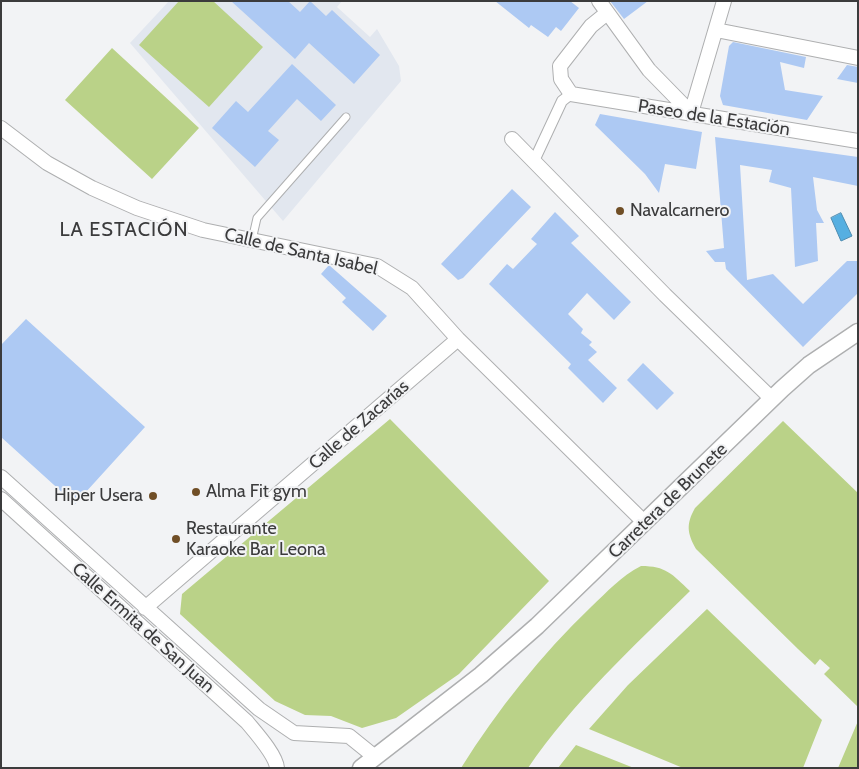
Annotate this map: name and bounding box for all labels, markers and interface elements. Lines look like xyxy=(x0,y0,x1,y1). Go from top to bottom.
street label: Paseo de la Estación xyxy=(637,95,791,141)
place label: Navalcarnero xyxy=(630,200,729,222)
marker: Navalcarnero xyxy=(614,205,626,217)
district label: LA ESTACIÓN xyxy=(58,218,190,242)
street label: Calle de Santa Isabel xyxy=(222,224,380,280)
street label: Calle de Zacarías xyxy=(305,376,413,474)
street label: Carretera de Brunete xyxy=(604,439,732,563)
place label: Alma Fit gym xyxy=(206,481,307,503)
place label: Hiper Usera xyxy=(54,485,143,507)
marker: Alma Fit gym xyxy=(190,486,202,498)
marker: Hiper Usera xyxy=(147,490,159,502)
place label: Restaurante Karaoke Bar Leona xyxy=(186,518,326,560)
marker: Restaurante Karaoke Bar Leona xyxy=(170,533,182,545)
street label: Calle Ermita de San Juan xyxy=(67,558,219,698)

